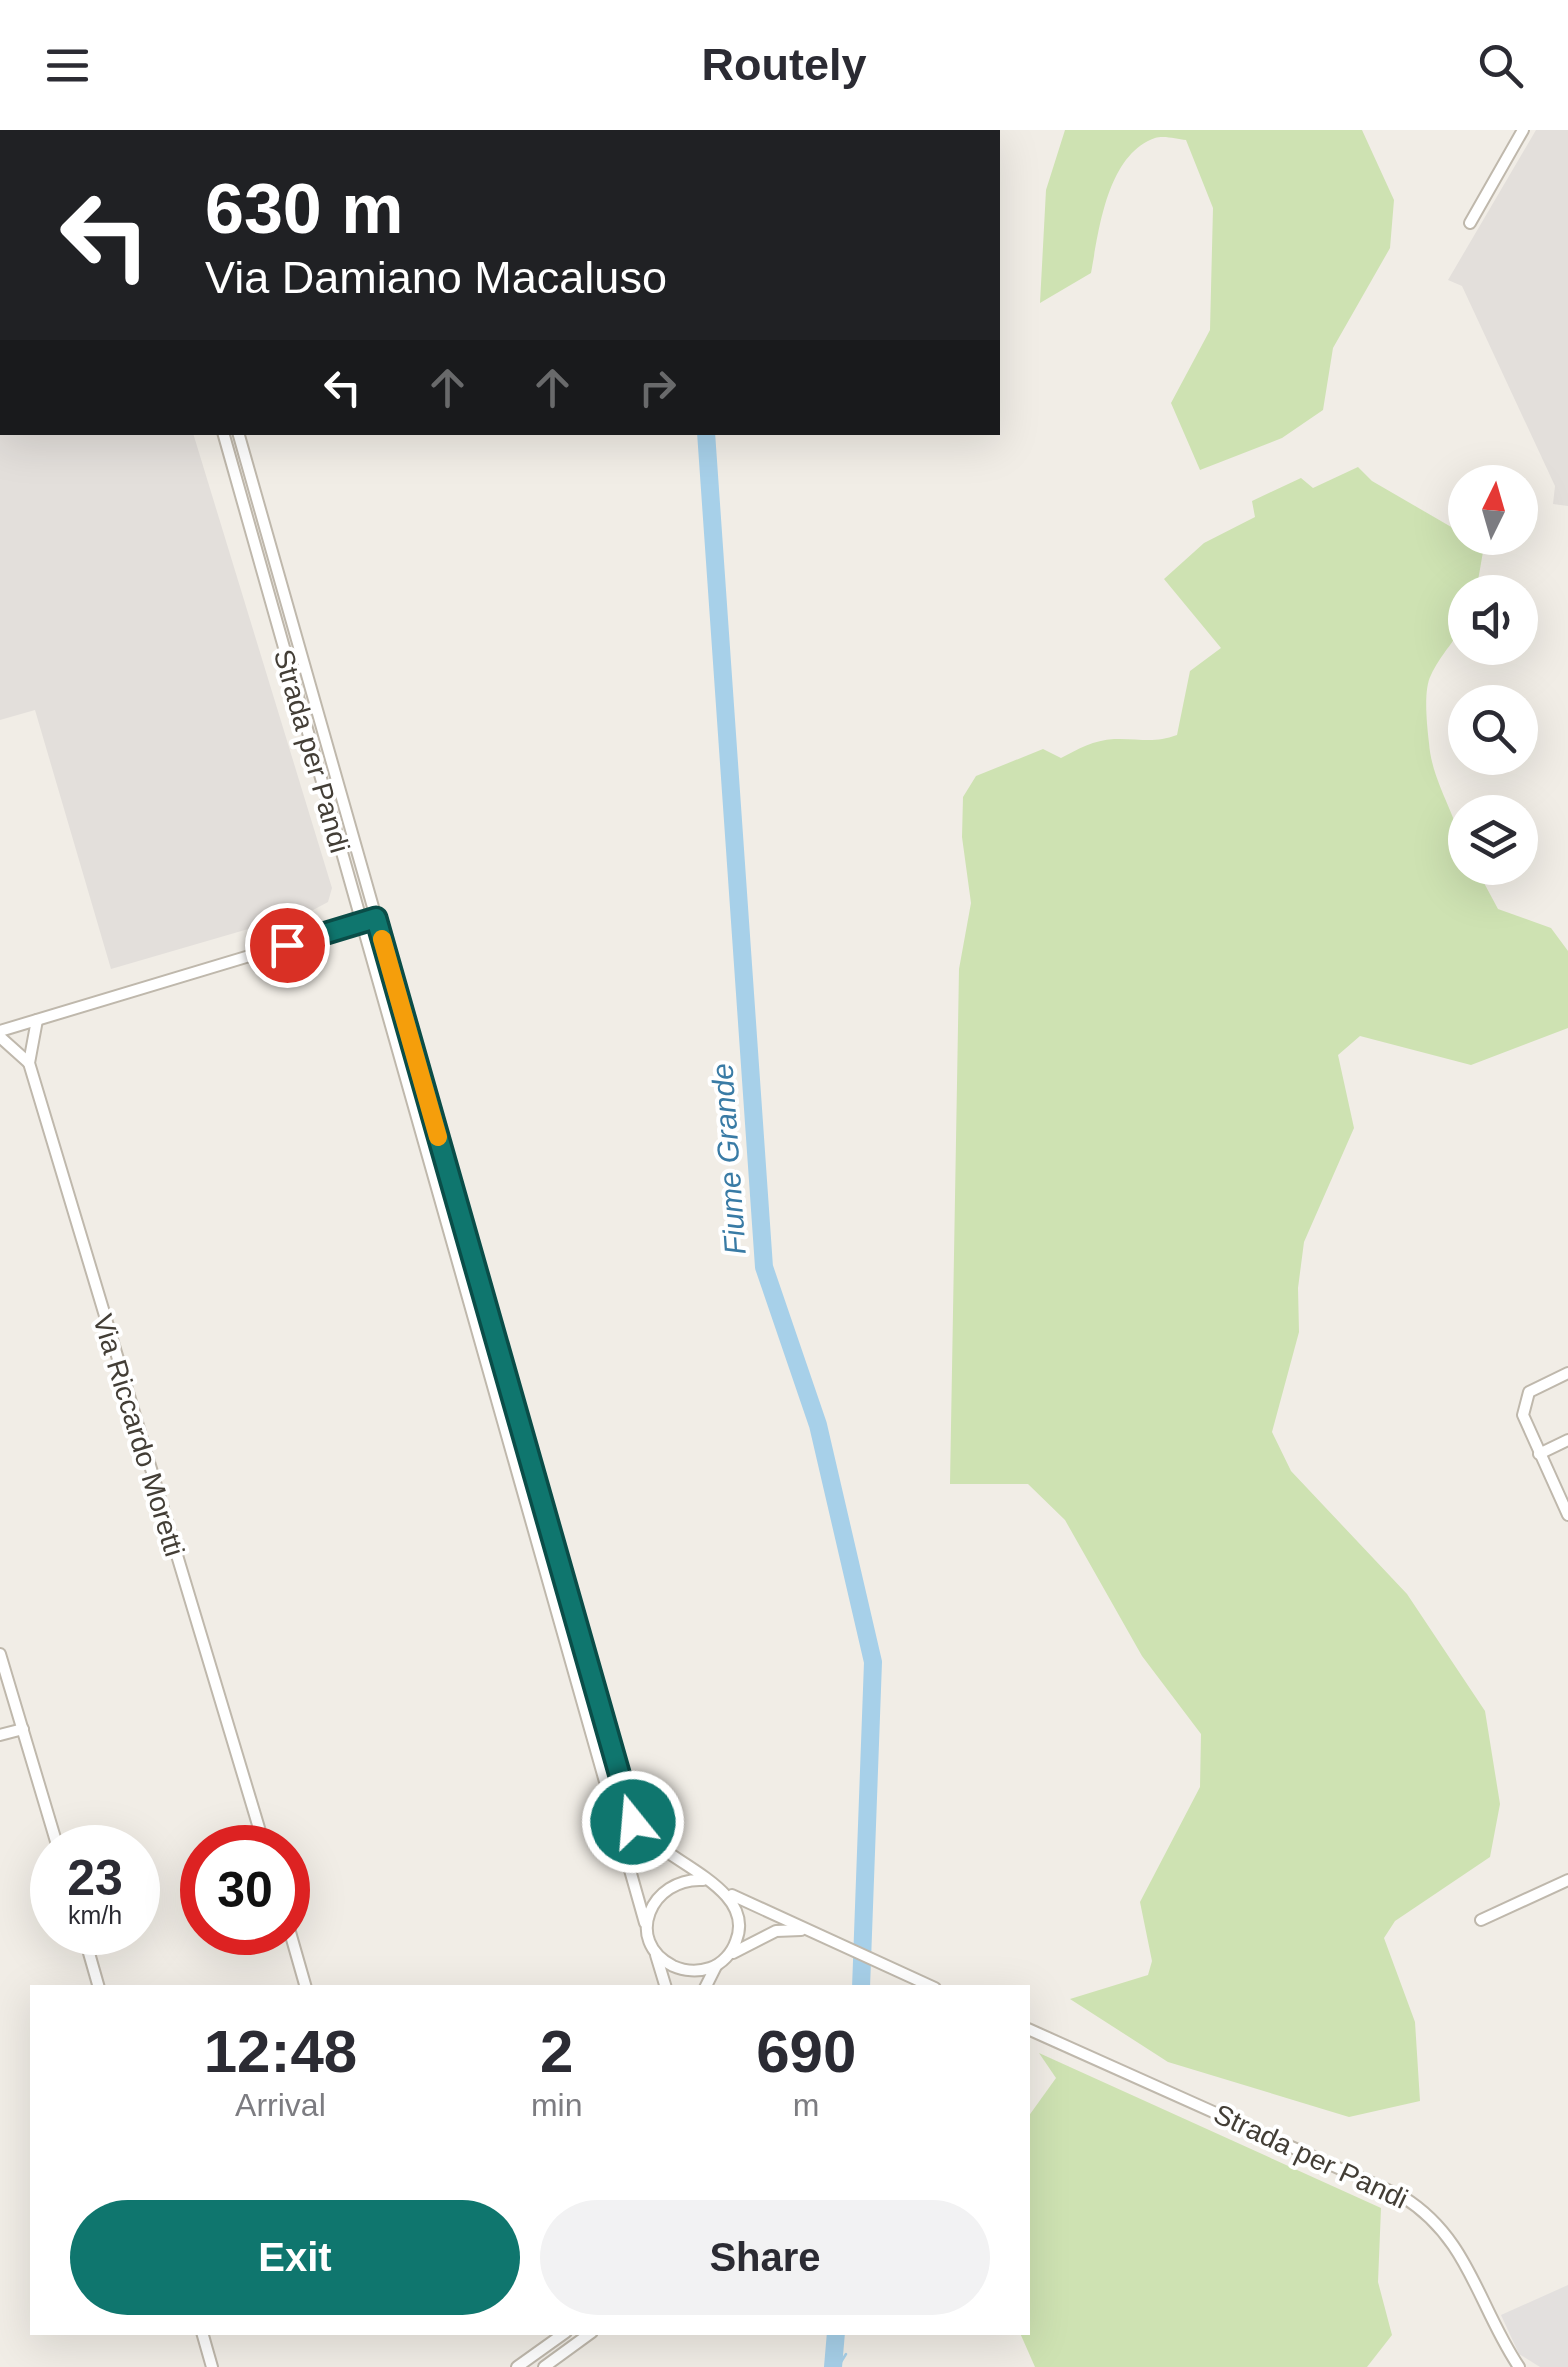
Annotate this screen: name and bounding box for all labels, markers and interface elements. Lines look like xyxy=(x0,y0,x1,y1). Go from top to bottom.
icon: menu xyxy=(40,38,95,93)
icon: search xyxy=(1473,38,1528,93)
text: Routely xyxy=(701,39,867,90)
icon: left xyxy=(40,170,170,300)
text: 630 m xyxy=(205,170,403,248)
text: Via Damiano Macaluso xyxy=(205,252,667,303)
icon: left xyxy=(315,360,370,415)
icon: ahead xyxy=(420,360,475,415)
icon: ahead xyxy=(525,360,580,415)
icon: right xyxy=(630,360,685,415)
north arrow xyxy=(1448,465,1538,555)
map controls xyxy=(1448,465,1538,885)
button: sound xyxy=(1448,575,1538,665)
street label: Strada per Pandi xyxy=(268,646,355,856)
button: search xyxy=(1448,685,1538,775)
button: layers xyxy=(1448,795,1538,885)
pin xyxy=(245,903,330,988)
icon: arrive xyxy=(260,918,315,973)
water label: Fiume Grande xyxy=(705,1062,752,1256)
street label: Via Riccardo Moretti xyxy=(87,1310,190,1560)
position arrow xyxy=(581,1770,685,1874)
speed limit sign: 30 xyxy=(180,1825,310,1955)
text: 23 xyxy=(67,1850,123,1906)
text: km/h xyxy=(68,1901,122,1929)
text: 12:48 xyxy=(204,2018,357,2085)
text: 2 xyxy=(540,2018,573,2085)
text: 690 xyxy=(756,2018,856,2085)
text: Arrival xyxy=(235,2087,326,2123)
text: min xyxy=(531,2087,582,2123)
text: m xyxy=(793,2087,820,2123)
street label: Strada per Pandi xyxy=(1209,2098,1413,2215)
button: Exit xyxy=(70,2200,520,2315)
button: Share xyxy=(540,2200,990,2315)

